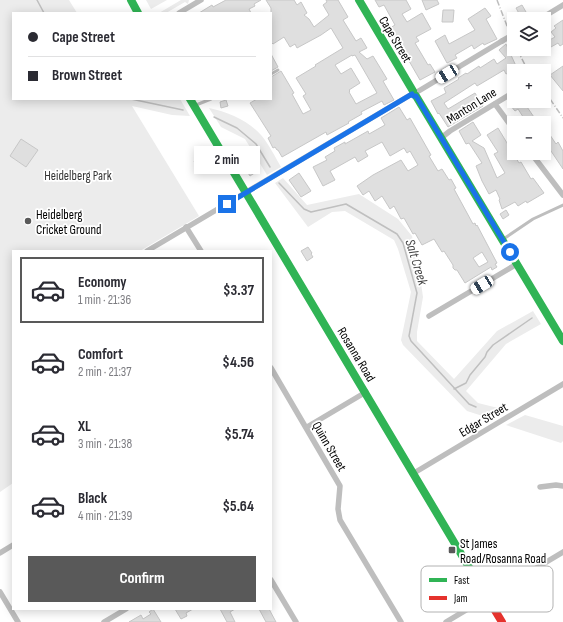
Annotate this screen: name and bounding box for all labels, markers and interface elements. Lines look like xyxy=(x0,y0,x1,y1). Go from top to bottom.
map controls xyxy=(507,12,551,160)
button: layers xyxy=(507,12,551,56)
street label: Cape Street xyxy=(375,13,415,66)
text: Cape Street xyxy=(52,28,115,47)
car xyxy=(434,63,460,85)
button: + xyxy=(507,64,551,108)
text: Brown Street xyxy=(52,66,122,85)
street label: Manton Lane xyxy=(444,84,499,127)
button: − xyxy=(507,116,551,160)
callout: 2 min xyxy=(194,146,260,174)
text: 2 min xyxy=(215,152,239,168)
park label: Heidelberg Park xyxy=(44,168,112,184)
route end xyxy=(218,195,236,213)
place label: Heidelberg Cricket Ground xyxy=(36,207,101,238)
marker: Heidelberg Cricket Ground xyxy=(23,216,33,226)
water label: Salt Creek xyxy=(402,237,432,288)
route start xyxy=(501,243,519,261)
icon: car xyxy=(30,272,66,308)
text: Economy xyxy=(78,273,127,292)
car xyxy=(469,274,495,296)
text: $3.37 xyxy=(223,281,254,300)
text: 1 min · 21:36 xyxy=(78,292,131,308)
street label: Rosanna Road xyxy=(334,324,379,385)
icon: car xyxy=(30,344,66,380)
text: Comfort xyxy=(78,345,123,364)
text: $4.56 xyxy=(222,353,254,372)
text: 2 min · 21:37 xyxy=(78,364,132,380)
street label: Edgar Street xyxy=(456,399,511,441)
icon: car xyxy=(30,416,66,452)
text: XL xyxy=(78,417,91,436)
street label: Quinn Street xyxy=(308,419,350,474)
text: $5.74 xyxy=(224,425,254,444)
text: 3 min · 21:38 xyxy=(78,436,132,452)
icon: car xyxy=(30,488,66,524)
text: Black xyxy=(78,489,107,508)
text: $5.64 xyxy=(222,497,254,516)
text: 4 min · 21:39 xyxy=(78,508,132,524)
place label: St James Road/Rosanna Road xyxy=(460,536,546,567)
marker: St James Road/Rosanna Road xyxy=(447,545,457,555)
button: Confirm xyxy=(28,556,256,602)
legend xyxy=(421,566,553,612)
text: Fast xyxy=(454,574,470,587)
text: Jam xyxy=(453,592,468,605)

